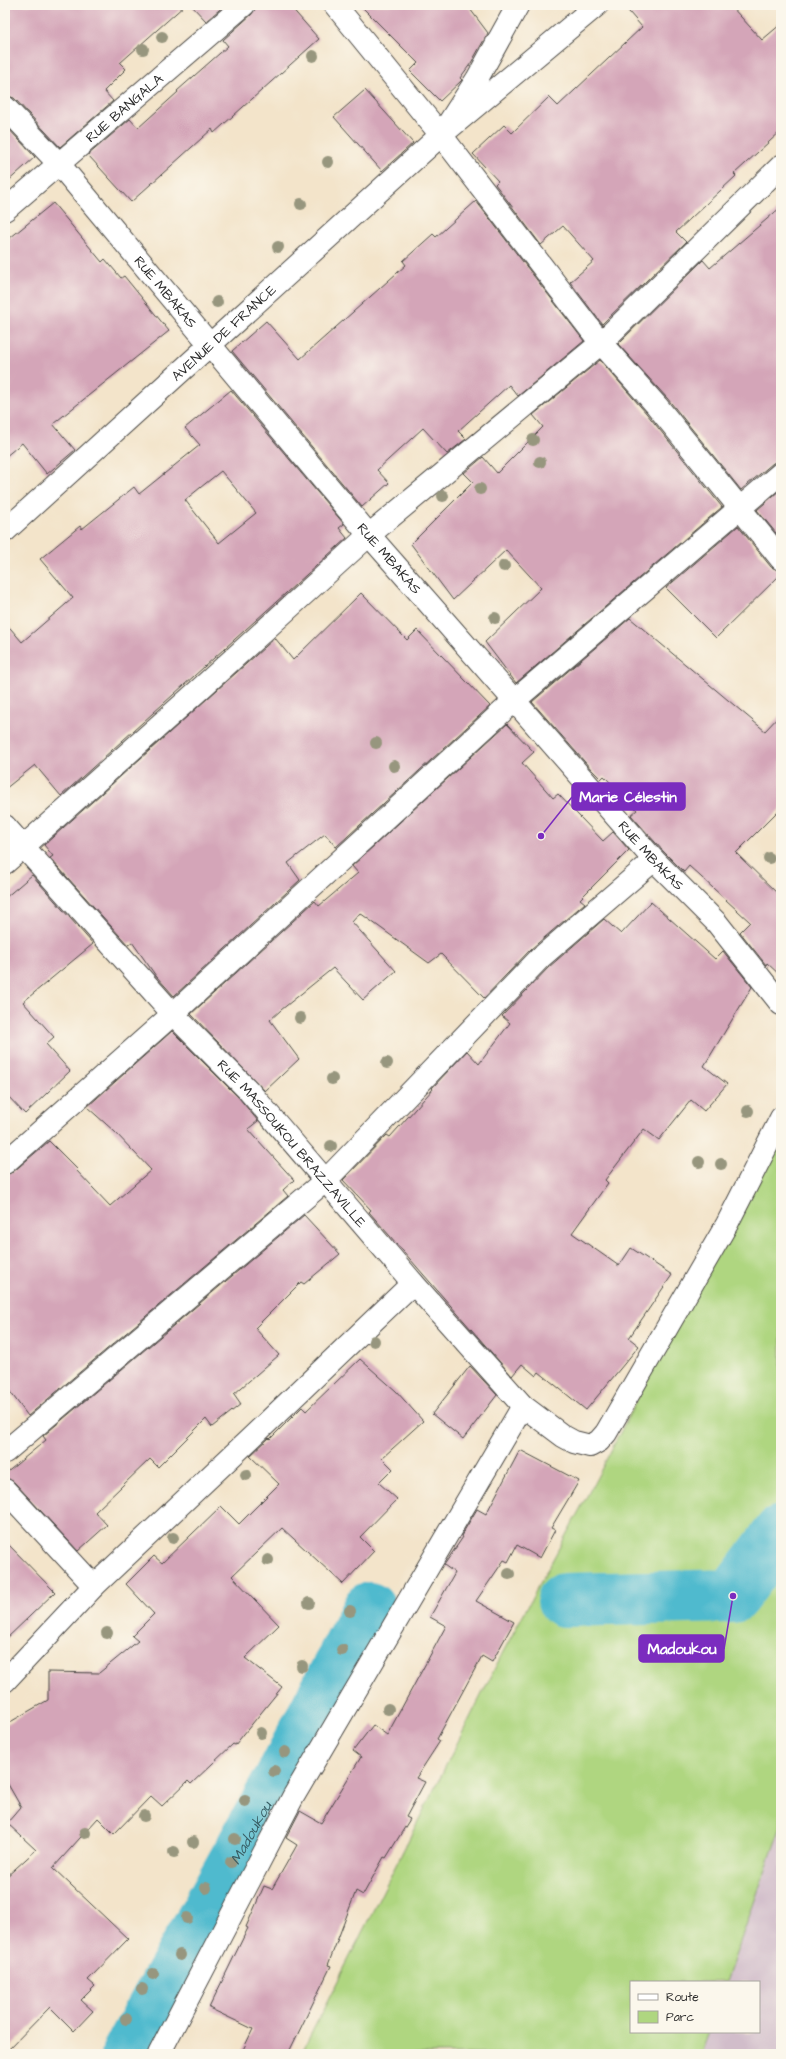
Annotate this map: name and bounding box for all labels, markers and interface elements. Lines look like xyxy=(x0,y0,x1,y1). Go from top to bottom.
street label: RUE BANGALA xyxy=(82,69,168,148)
street label: RUE MBAKAS xyxy=(129,252,201,333)
street label: AVENUE DE FRANCE xyxy=(167,280,281,386)
street label: RUE MBAKAS xyxy=(352,519,425,599)
callout: Marie Célestin xyxy=(572,783,685,810)
text: Marie Célestin xyxy=(579,787,677,808)
street label: RUE MBAKAS xyxy=(613,817,688,895)
street label: RUE MASSOUKOU BRAZZAVILLE xyxy=(212,1055,371,1233)
callout: Madoukou xyxy=(639,1635,724,1662)
text: Madoukou xyxy=(647,1639,717,1660)
water label: Madoukou xyxy=(225,1797,278,1868)
legend xyxy=(630,1981,760,2033)
text: Route xyxy=(666,1989,699,2006)
text: Parc xyxy=(666,2009,694,2026)

